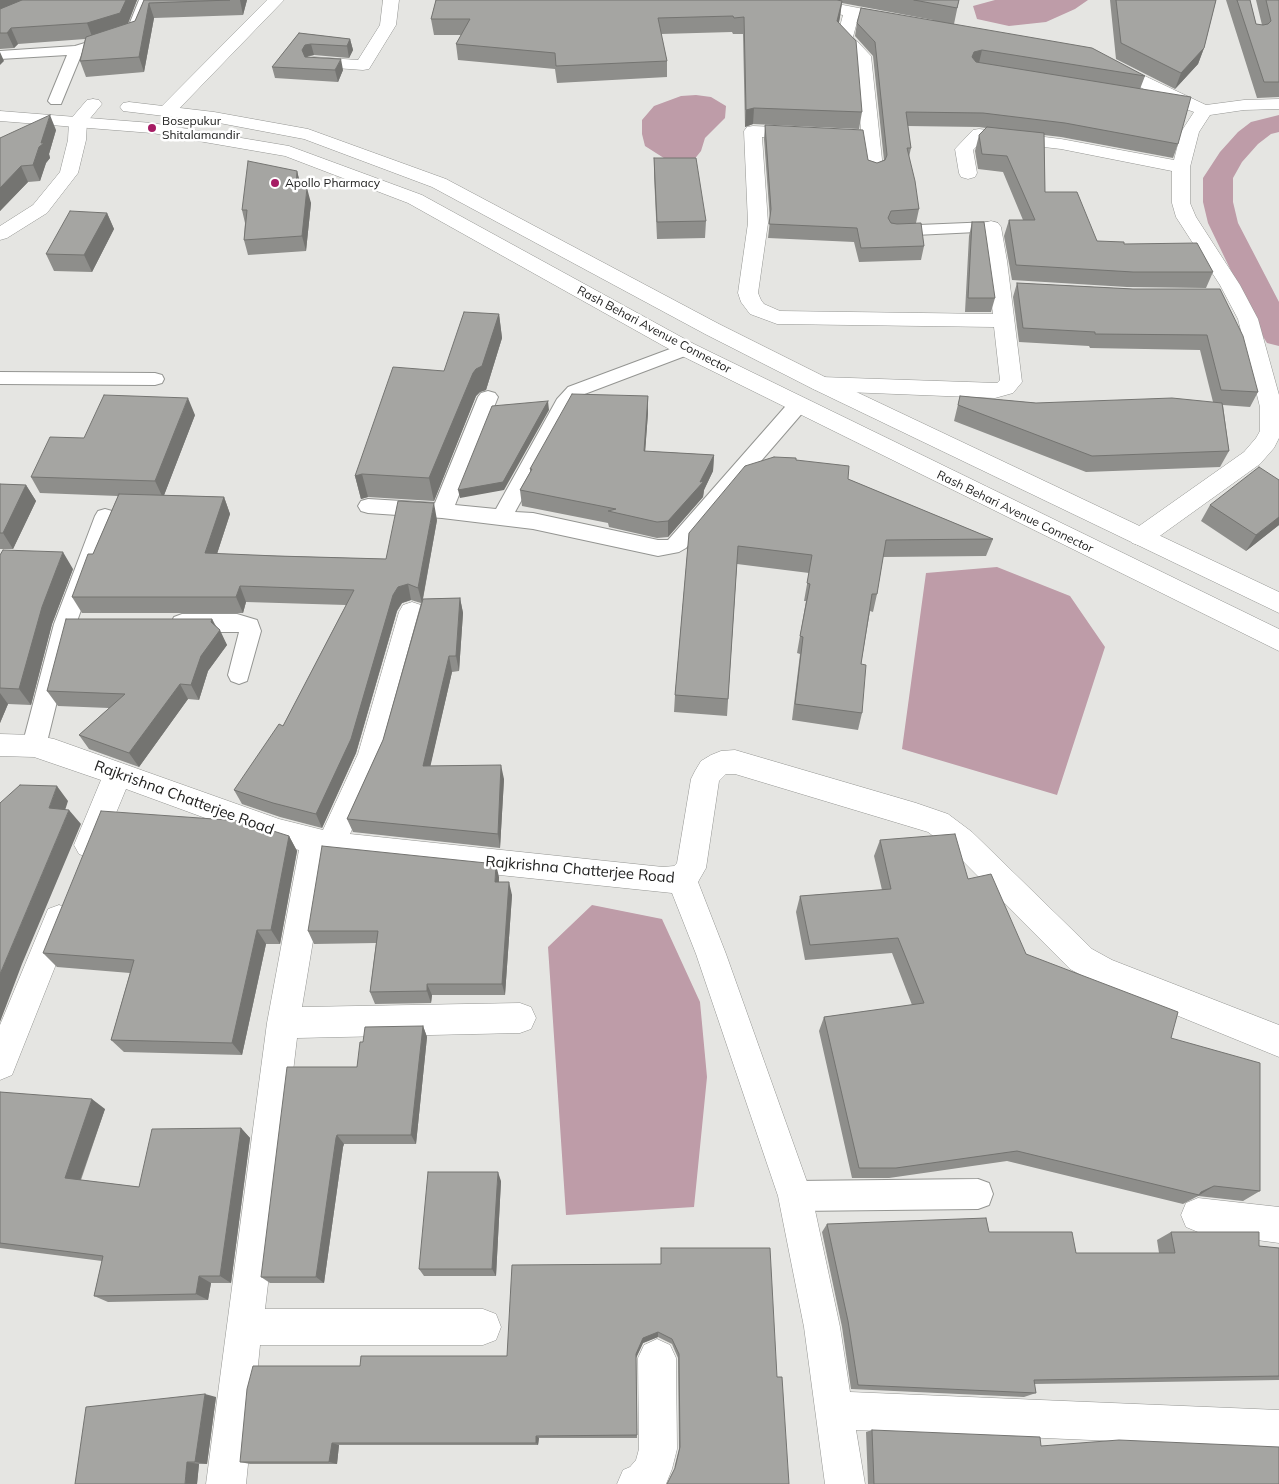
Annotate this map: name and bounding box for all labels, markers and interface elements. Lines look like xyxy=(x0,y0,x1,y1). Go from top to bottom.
place label: Bosepukur Shitalamandir xyxy=(162,114,240,142)
marker: Bosepukur Shitalamandir xyxy=(146,122,158,134)
place label: Apollo Pharmacy xyxy=(285,176,380,190)
marker: Apollo Pharmacy xyxy=(269,177,281,189)
street label: Rash Behari Avenue Connector xyxy=(575,283,733,377)
street label: Rash Behari Avenue Connector xyxy=(934,468,1096,556)
street label: Rajkrishna Chatterjee Road xyxy=(92,757,276,839)
street label: Rajkrishna Chatterjee Road xyxy=(485,853,675,887)

